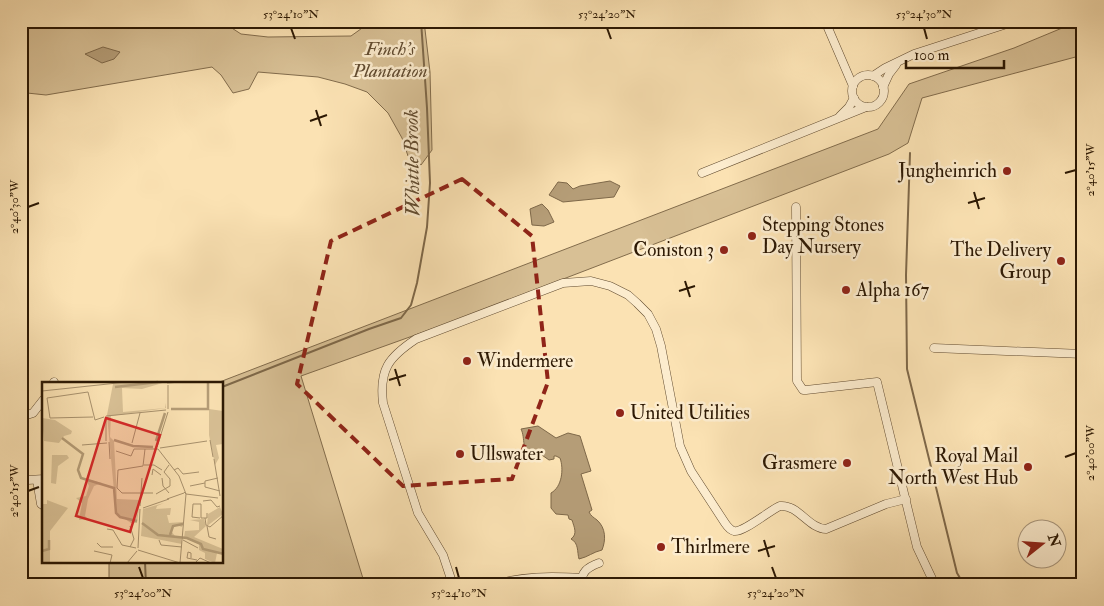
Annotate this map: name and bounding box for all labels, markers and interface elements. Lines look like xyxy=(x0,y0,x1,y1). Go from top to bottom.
text: 53°24'10"N xyxy=(263,7,319,22)
text: 53°24'20"N xyxy=(578,7,636,22)
text: 53°24'30"N xyxy=(896,7,952,22)
park label: Finch's Plantation xyxy=(352,37,427,83)
scale bar xyxy=(906,38,1004,70)
text: 100 m xyxy=(914,46,950,65)
water label: Whittle Brook xyxy=(399,109,425,217)
text: 2°40'15"W xyxy=(1083,143,1098,197)
place label: Jungheinrich xyxy=(897,159,997,183)
marker: Jungheinrich xyxy=(1001,165,1013,177)
text: 2°40'30"W xyxy=(7,179,22,234)
place label: Stepping Stones Day Nursery xyxy=(762,213,884,259)
marker: Stepping Stones Day Nursery xyxy=(746,230,758,242)
place label: Coniston 3 xyxy=(633,238,714,262)
place label: The Delivery Group xyxy=(950,238,1052,285)
marker: Coniston 3 xyxy=(718,244,730,256)
marker: The Delivery Group xyxy=(1055,255,1067,267)
place label: Alpha 167 xyxy=(855,278,929,303)
marker: Alpha 167 xyxy=(840,284,852,296)
place label: Windermere xyxy=(476,349,573,373)
marker: Windermere xyxy=(461,355,473,367)
inset map xyxy=(42,382,224,564)
place label: United Utilities xyxy=(630,401,750,425)
marker: United Utilities xyxy=(614,407,626,419)
text: 2°40'00"W xyxy=(1083,424,1098,481)
place label: Ullswater xyxy=(470,442,543,466)
place label: Royal Mail North West Hub xyxy=(888,444,1018,490)
marker: Ullswater xyxy=(454,448,466,460)
place label: Grasmere xyxy=(762,451,837,475)
marker: Grasmere xyxy=(841,457,853,469)
marker: Royal Mail North West Hub xyxy=(1022,461,1034,473)
text: 2°40'15"W xyxy=(7,464,22,518)
north arrow xyxy=(1016,518,1066,568)
text: N xyxy=(1044,531,1064,549)
place label: Thirlmere xyxy=(671,535,750,559)
marker: Thirlmere xyxy=(655,541,667,553)
text: 53°24'00"N xyxy=(114,586,172,601)
text: 53°24'10"N xyxy=(431,586,487,601)
text: 53°24'20"N xyxy=(747,586,805,601)

